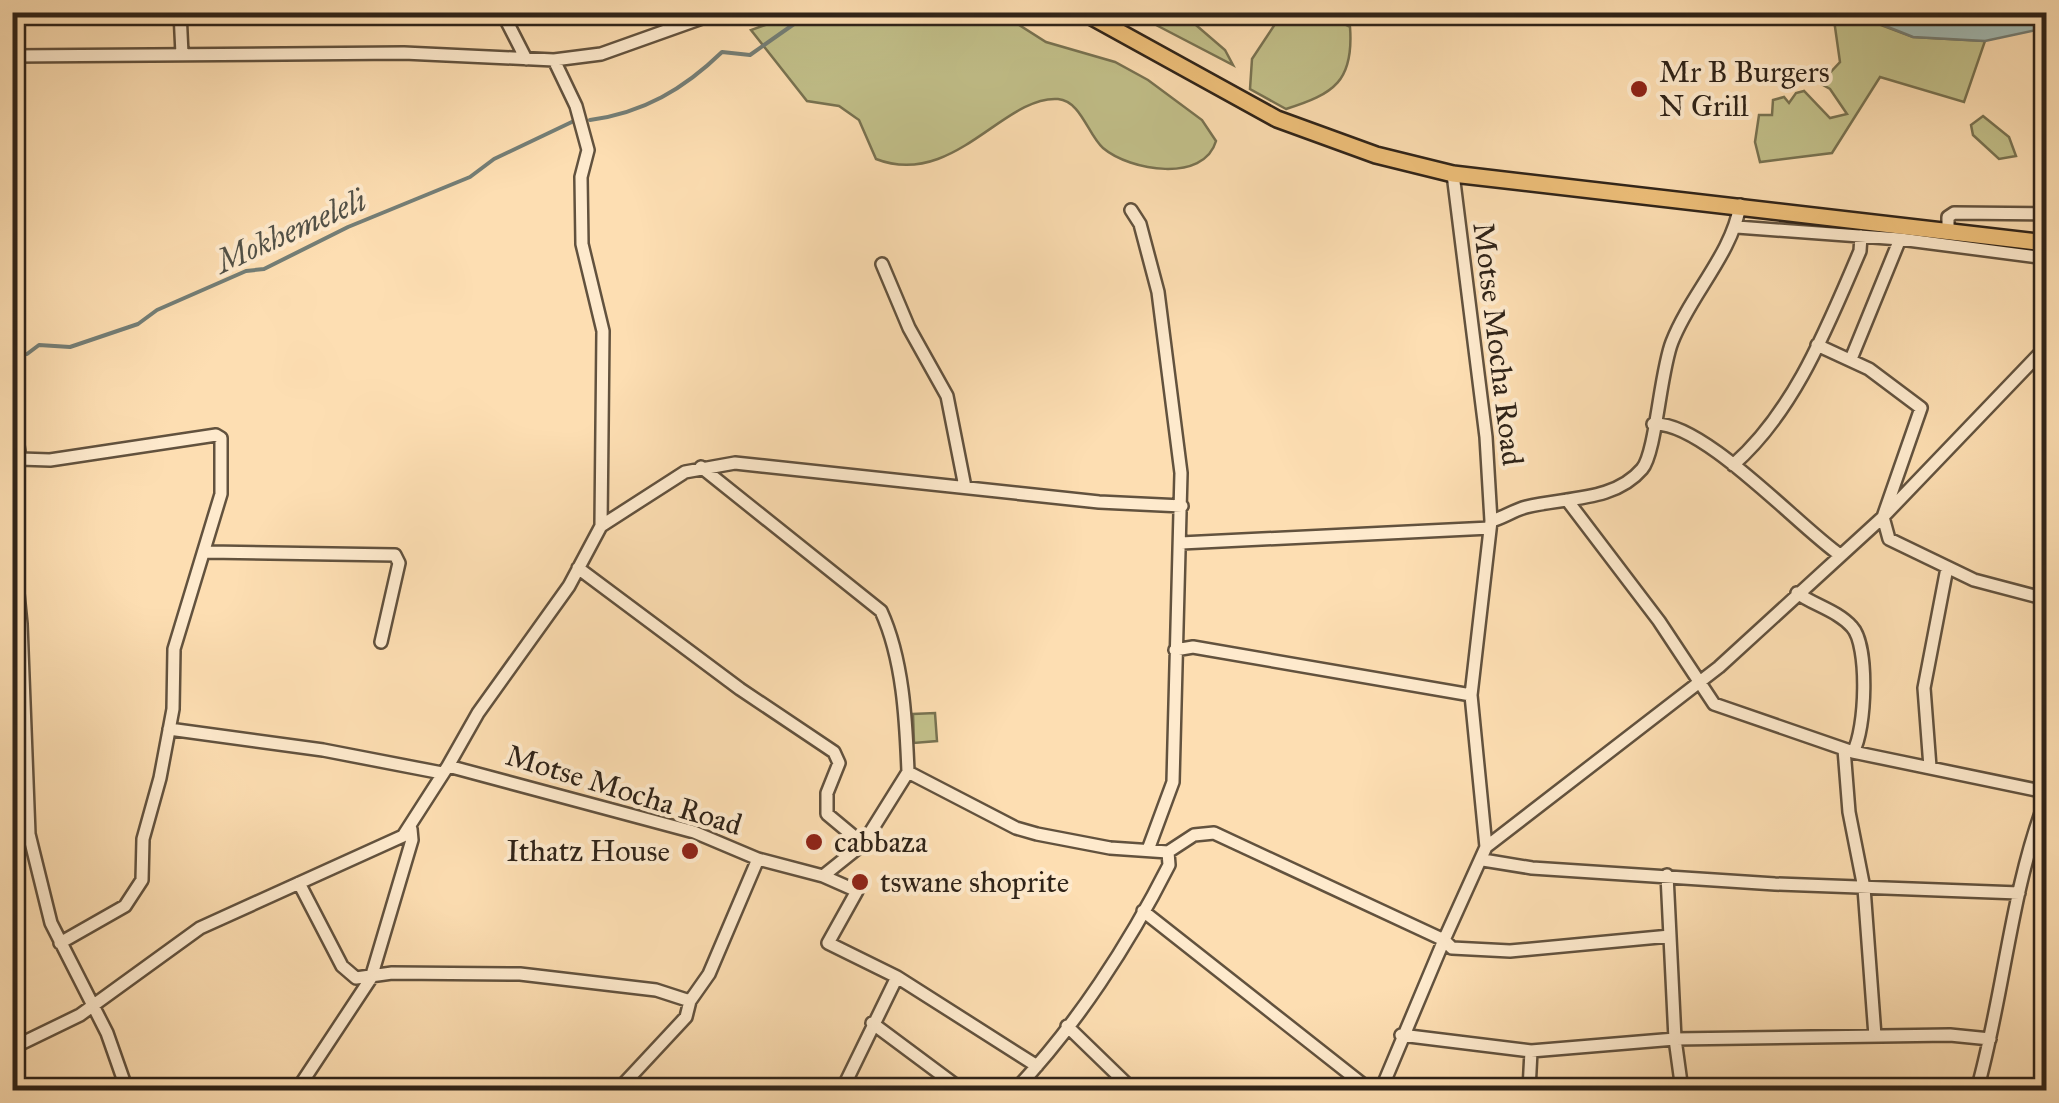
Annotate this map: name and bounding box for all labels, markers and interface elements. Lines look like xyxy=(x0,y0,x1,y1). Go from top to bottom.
place label: Mr B Burgers N Grill xyxy=(1659,54,1830,124)
marker: Mr B Burgers N Grill xyxy=(1628,78,1650,100)
water label: Mokhemeleli xyxy=(207,181,372,283)
street label: Motse Mocha Road xyxy=(1465,220,1531,468)
street label: Motse Mocha Road xyxy=(502,737,746,843)
place label: cabbaza xyxy=(834,824,928,860)
marker: cabbaza xyxy=(803,831,825,853)
place label: Ithatz House xyxy=(507,833,670,869)
marker: Ithatz House xyxy=(679,840,701,862)
place label: tswane shoprite xyxy=(880,864,1069,900)
marker: tswane shoprite xyxy=(849,871,871,893)

